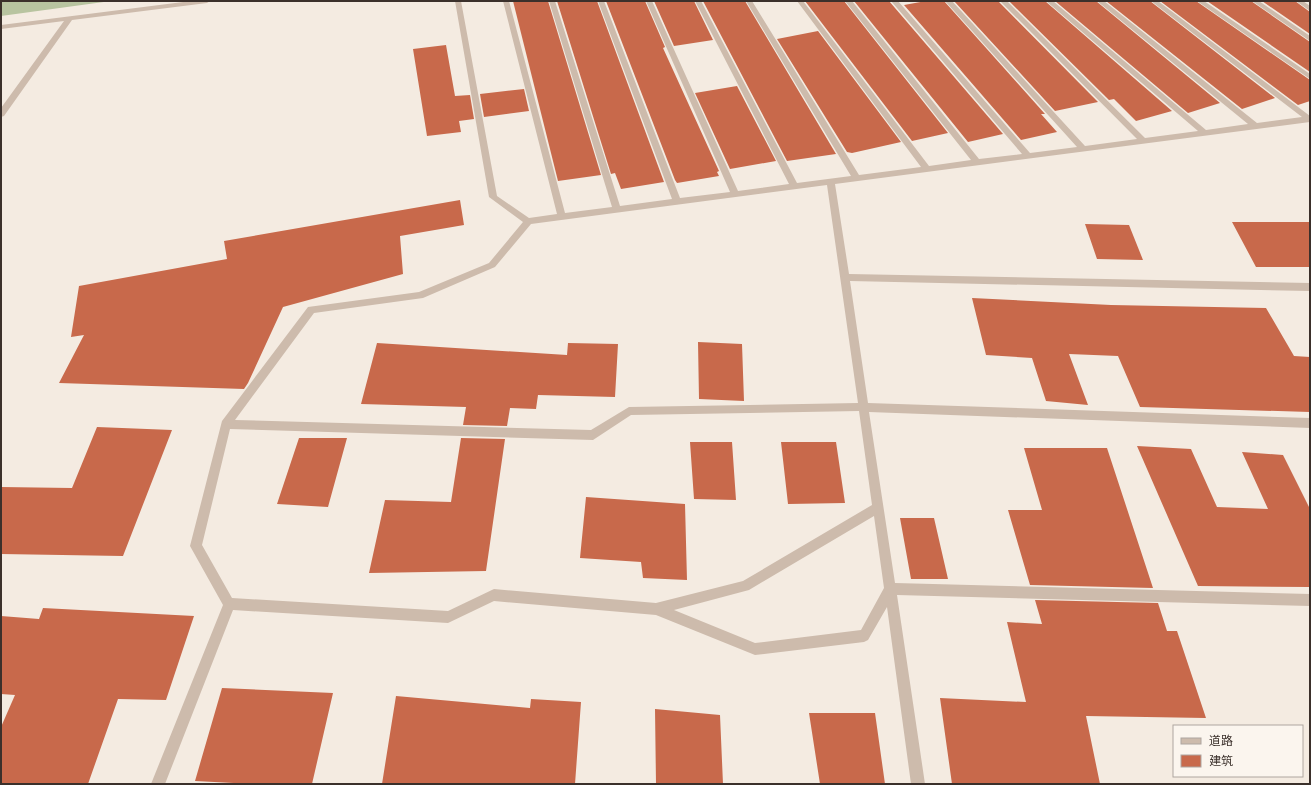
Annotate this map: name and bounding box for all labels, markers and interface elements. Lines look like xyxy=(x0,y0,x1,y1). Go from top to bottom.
legend xyxy=(1173,725,1303,777)
text: 道路 xyxy=(1209,733,1233,748)
text: 建筑 xyxy=(1209,753,1233,768)

